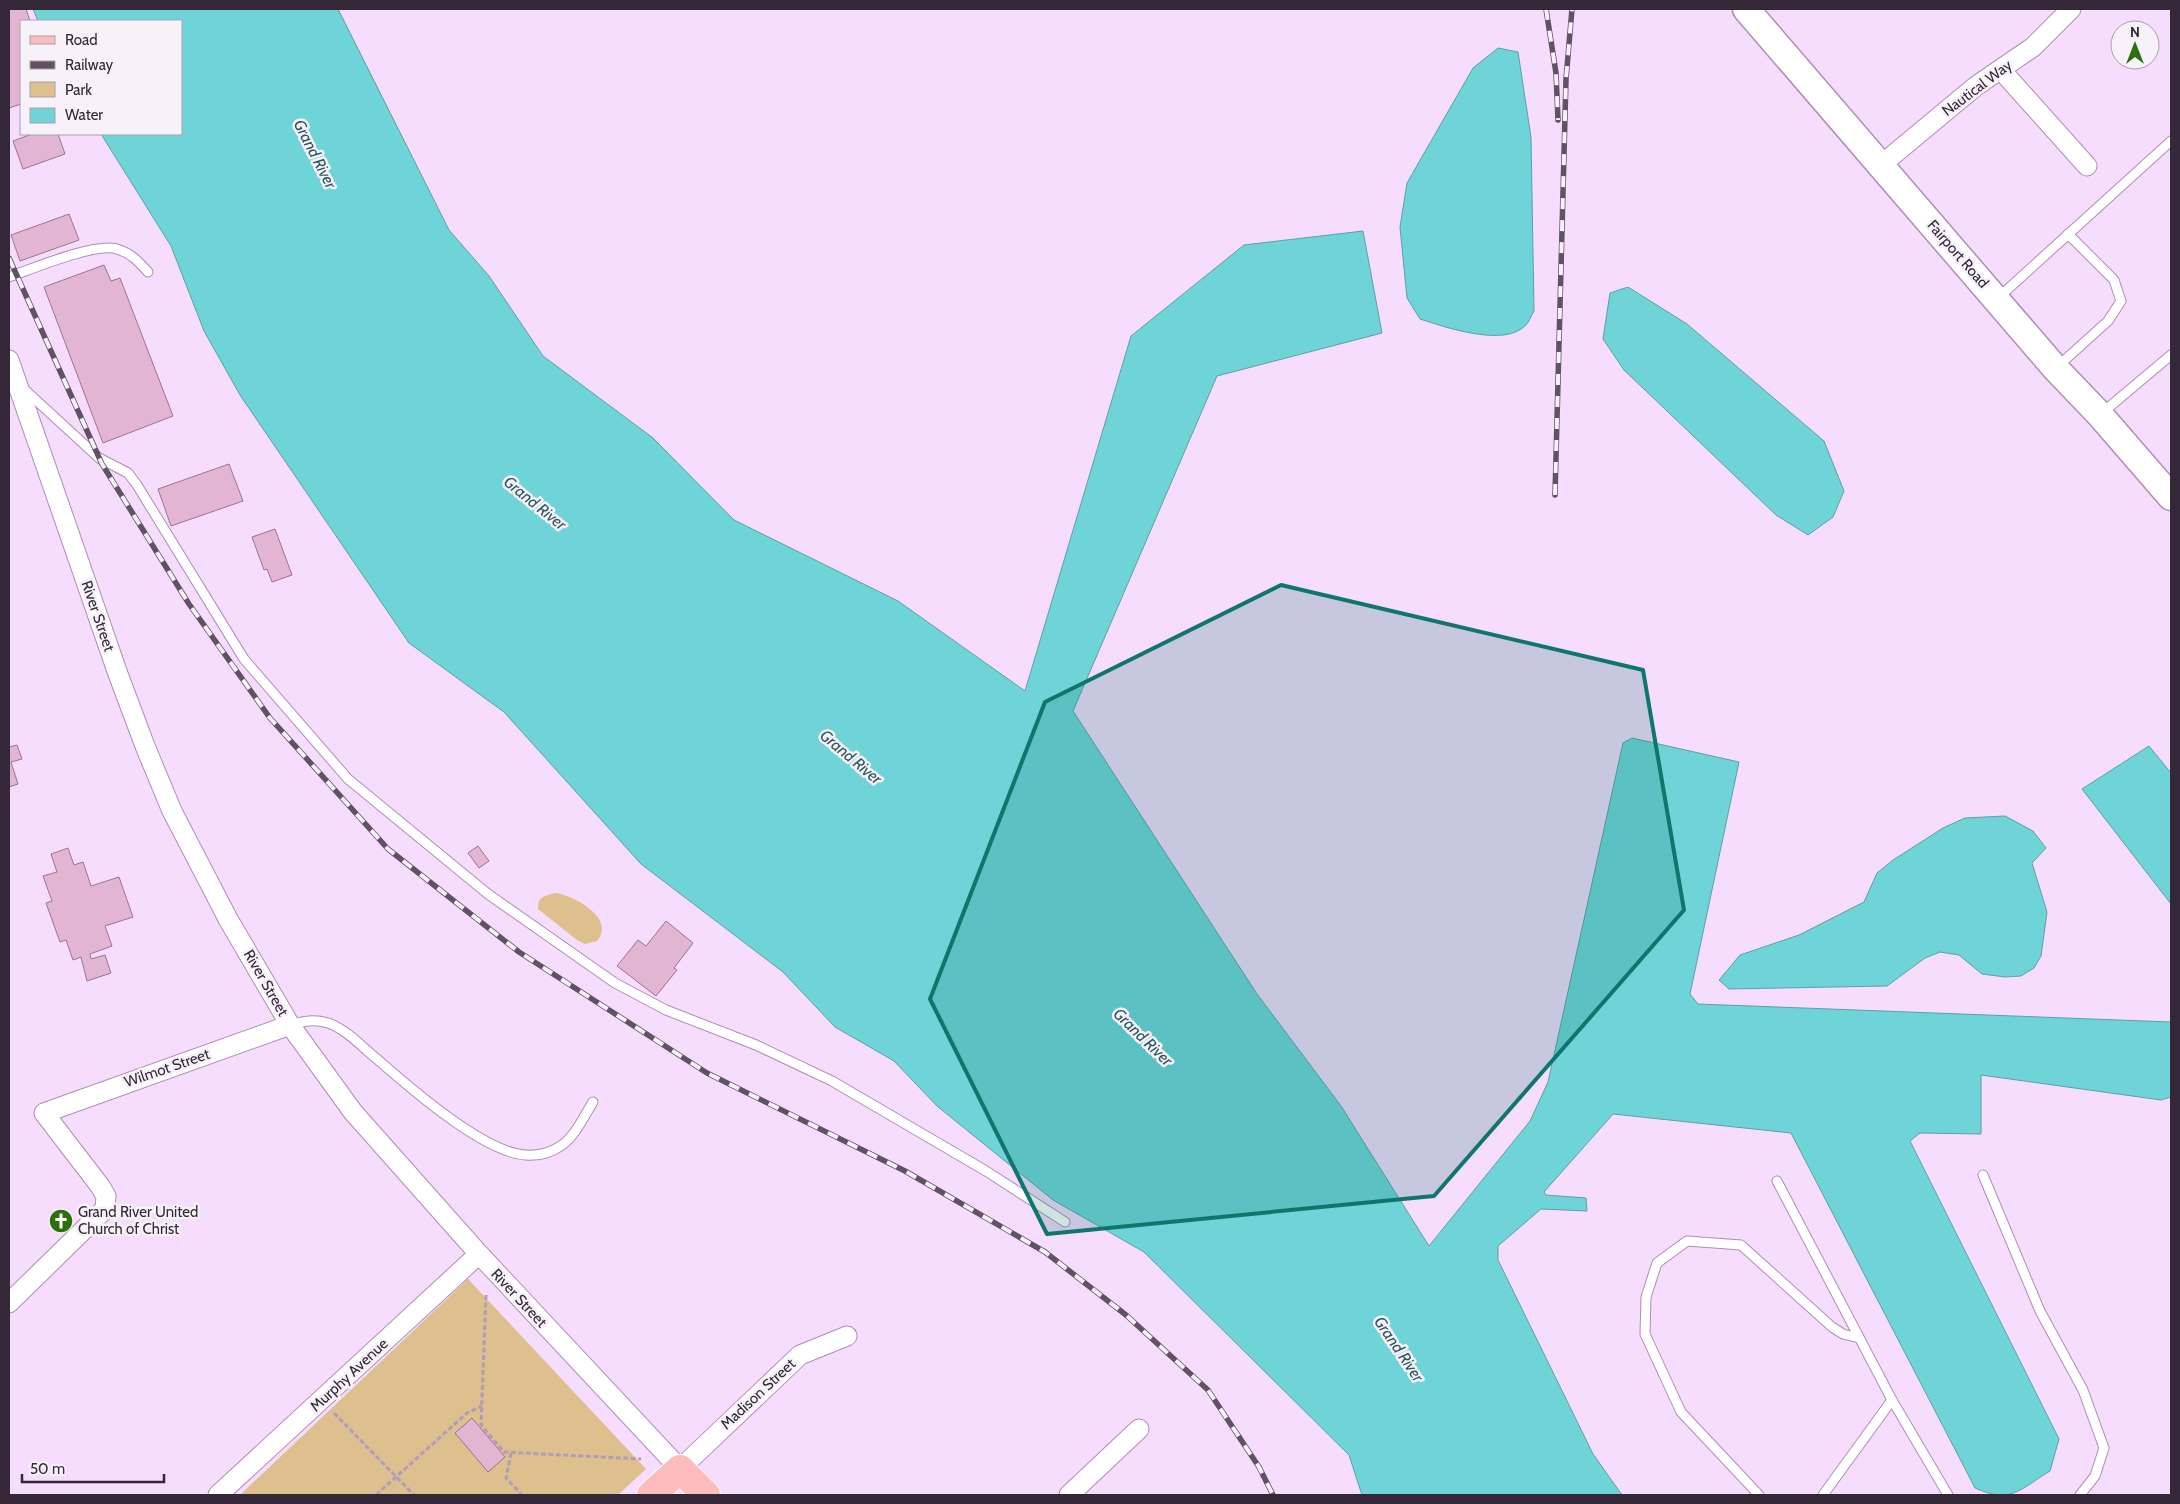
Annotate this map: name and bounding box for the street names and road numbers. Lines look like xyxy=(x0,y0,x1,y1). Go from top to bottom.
street label: Nautical Way xyxy=(1939,56,2016,120)
street label: Fairport Road xyxy=(1924,216,1992,292)
street label: River Street xyxy=(77,578,119,654)
street label: River Street xyxy=(240,947,292,1019)
street label: Wilmot Street xyxy=(122,1045,212,1091)
street label: River Street xyxy=(487,1265,551,1331)
street label: Murphy Avenue xyxy=(307,1334,392,1415)
street label: Madison Street xyxy=(717,1355,799,1433)

